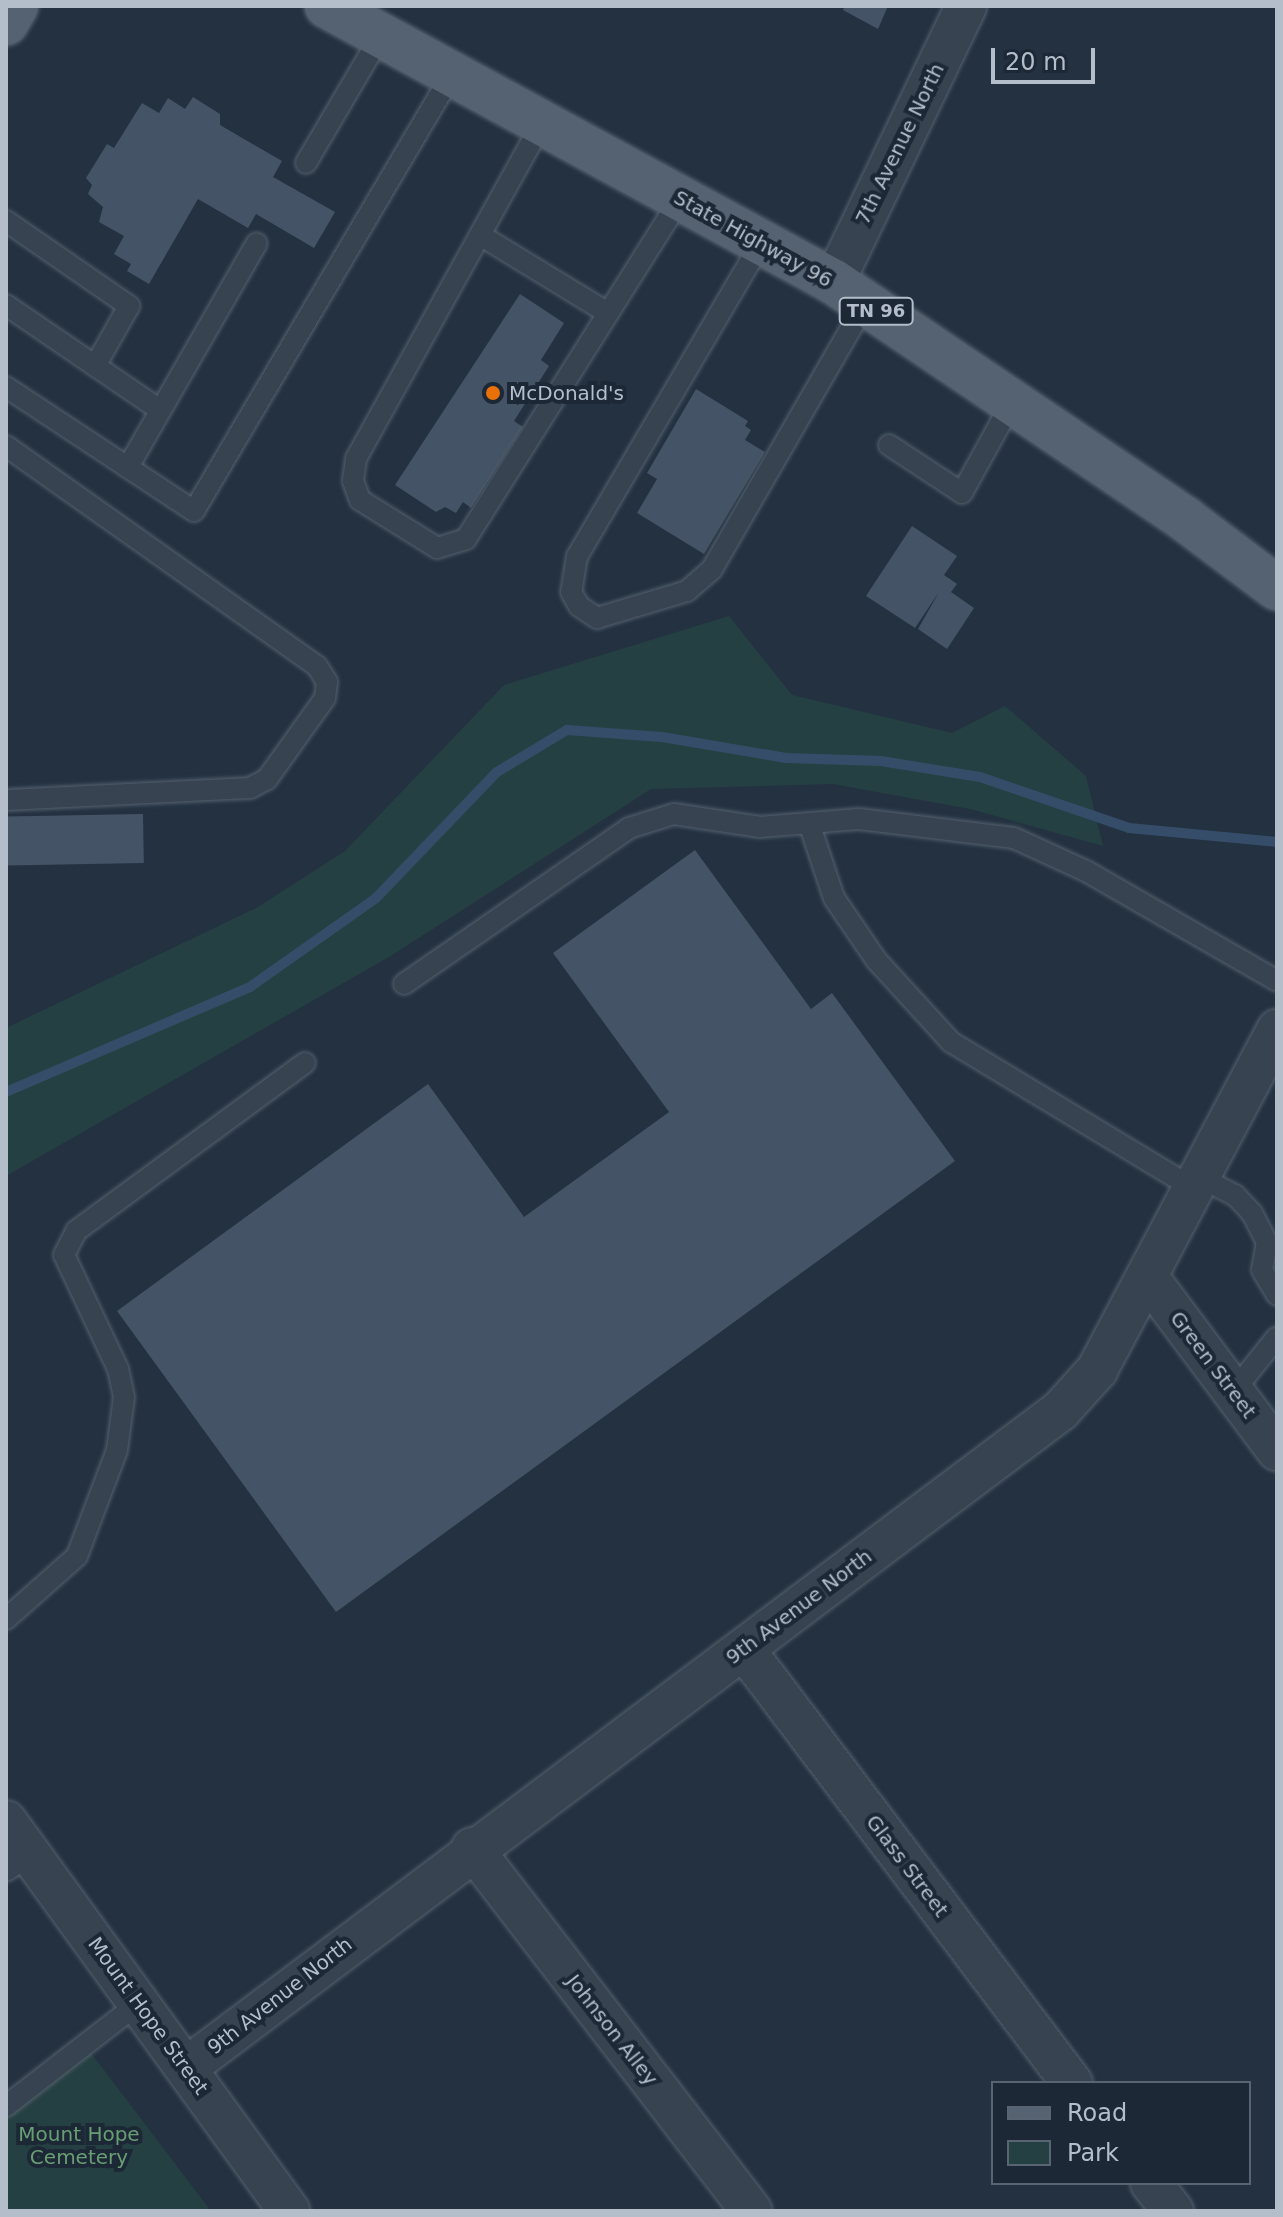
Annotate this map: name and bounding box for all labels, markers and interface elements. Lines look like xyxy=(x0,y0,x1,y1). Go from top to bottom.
scale bar xyxy=(995,32,1099,82)
text: 20 m xyxy=(1005,48,1067,76)
street label: 7th Avenue North xyxy=(851,60,949,228)
street label: State Highway 96 xyxy=(670,185,836,293)
road number: TN 96 xyxy=(838,297,914,325)
place label: McDonald's xyxy=(509,381,624,405)
marker: McDonald's xyxy=(484,384,502,402)
street label: Green Street xyxy=(1165,1307,1261,1423)
street label: 9th Avenue North xyxy=(721,1544,877,1670)
street label: Glass Street xyxy=(861,1810,953,1922)
street label: 9th Avenue North xyxy=(203,1932,357,2060)
street label: Mount Hope Street xyxy=(83,1933,213,2099)
street label: Johnson Alley xyxy=(561,1970,663,2090)
legend xyxy=(991,2081,1251,2185)
text: Road xyxy=(1067,2099,1127,2127)
park label: Mount Hope Cemetery xyxy=(18,2122,140,2169)
text: Park xyxy=(1067,2139,1119,2167)

